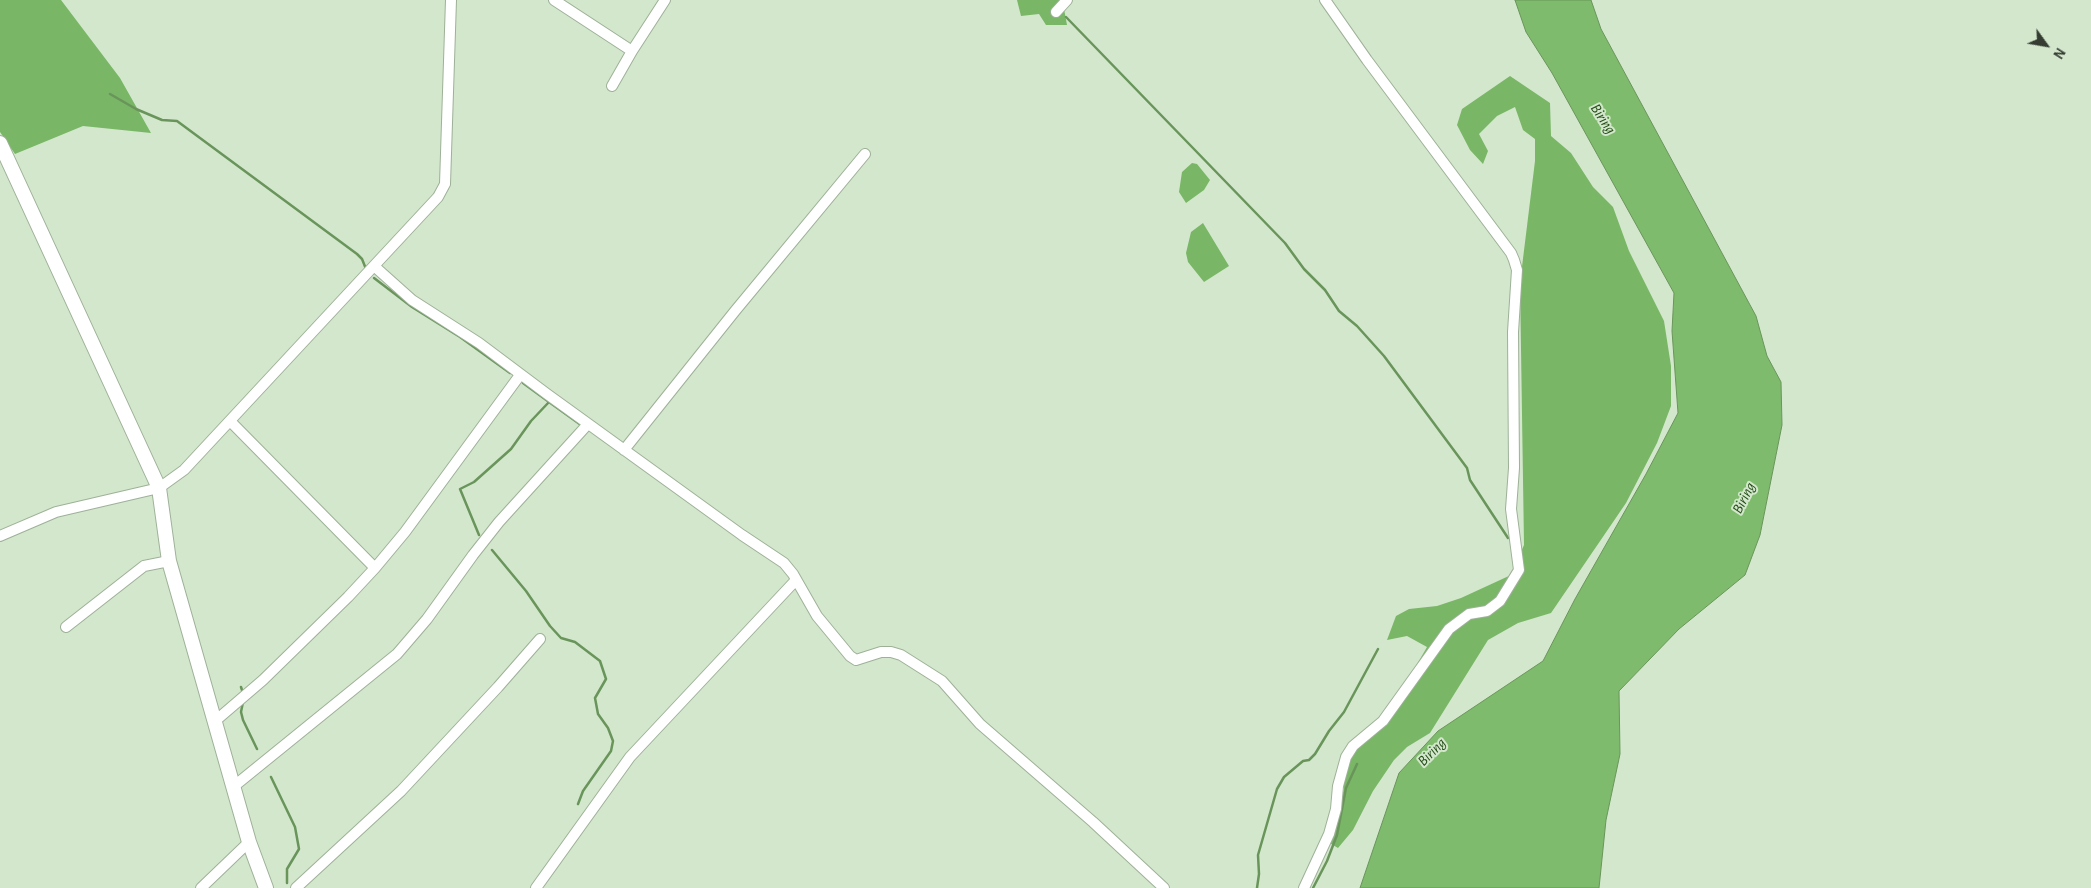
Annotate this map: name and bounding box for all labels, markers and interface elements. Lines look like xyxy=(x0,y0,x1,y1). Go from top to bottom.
north arrow xyxy=(2021,20,2071,70)
text: N xyxy=(2050,45,2067,61)
water label: Biring xyxy=(1587,100,1619,138)
water label: Biring xyxy=(1729,479,1759,517)
water label: Biring xyxy=(1414,734,1450,770)

